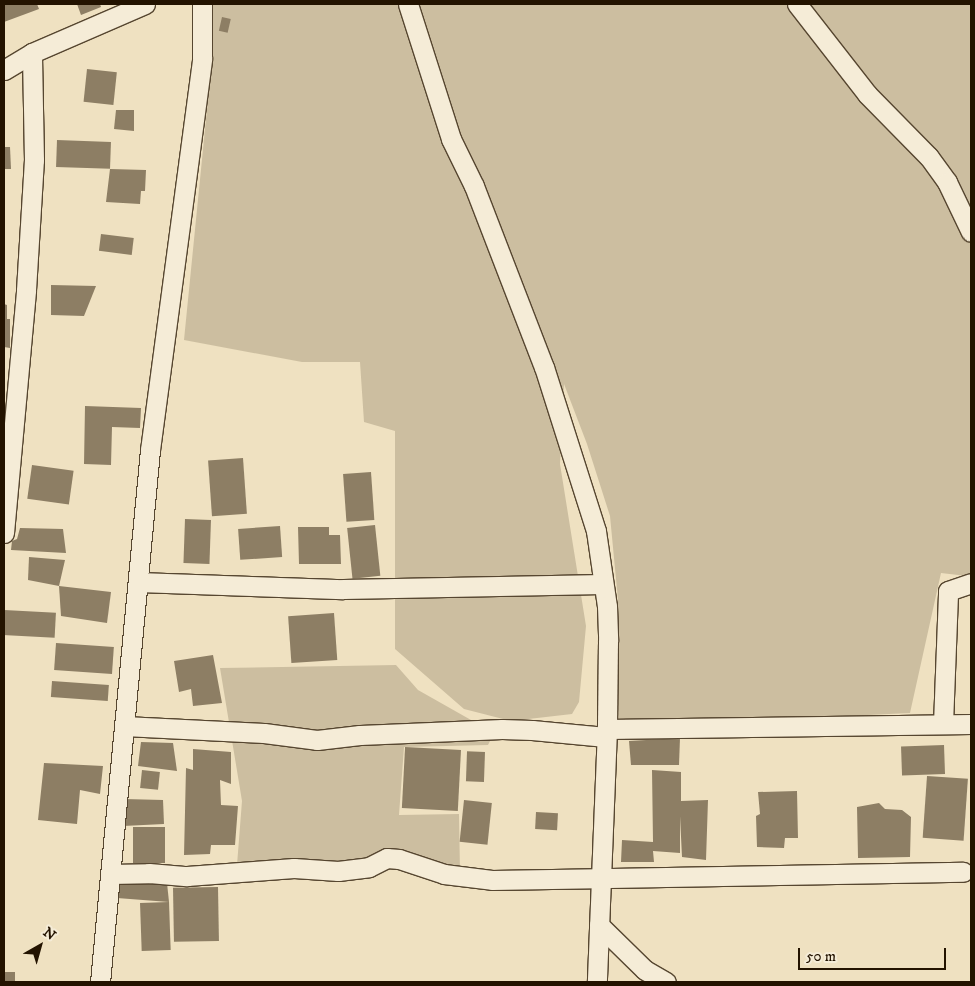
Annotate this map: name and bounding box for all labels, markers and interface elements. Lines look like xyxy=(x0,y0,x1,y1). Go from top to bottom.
north arrow xyxy=(15,921,65,971)
text: N xyxy=(39,924,59,945)
scale bar xyxy=(800,938,948,970)
text: 50 m xyxy=(806,947,836,966)

